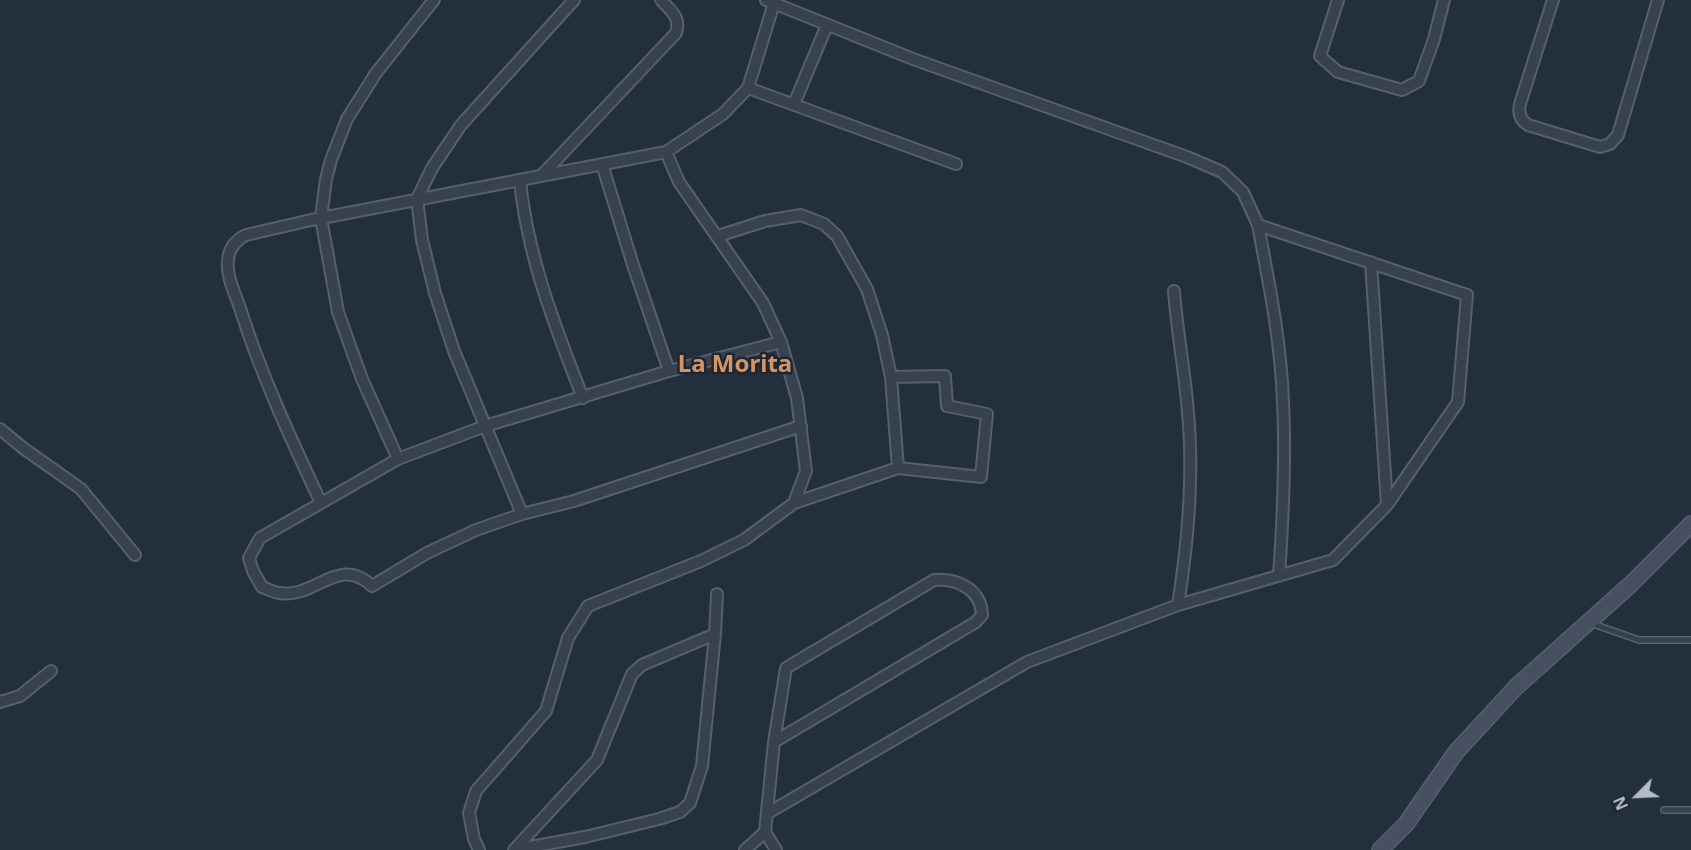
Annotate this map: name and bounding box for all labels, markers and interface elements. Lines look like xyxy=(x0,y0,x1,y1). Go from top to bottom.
district label: La Morita xyxy=(678,351,792,379)
north arrow xyxy=(1607,766,1667,826)
text: N xyxy=(1608,793,1633,814)

